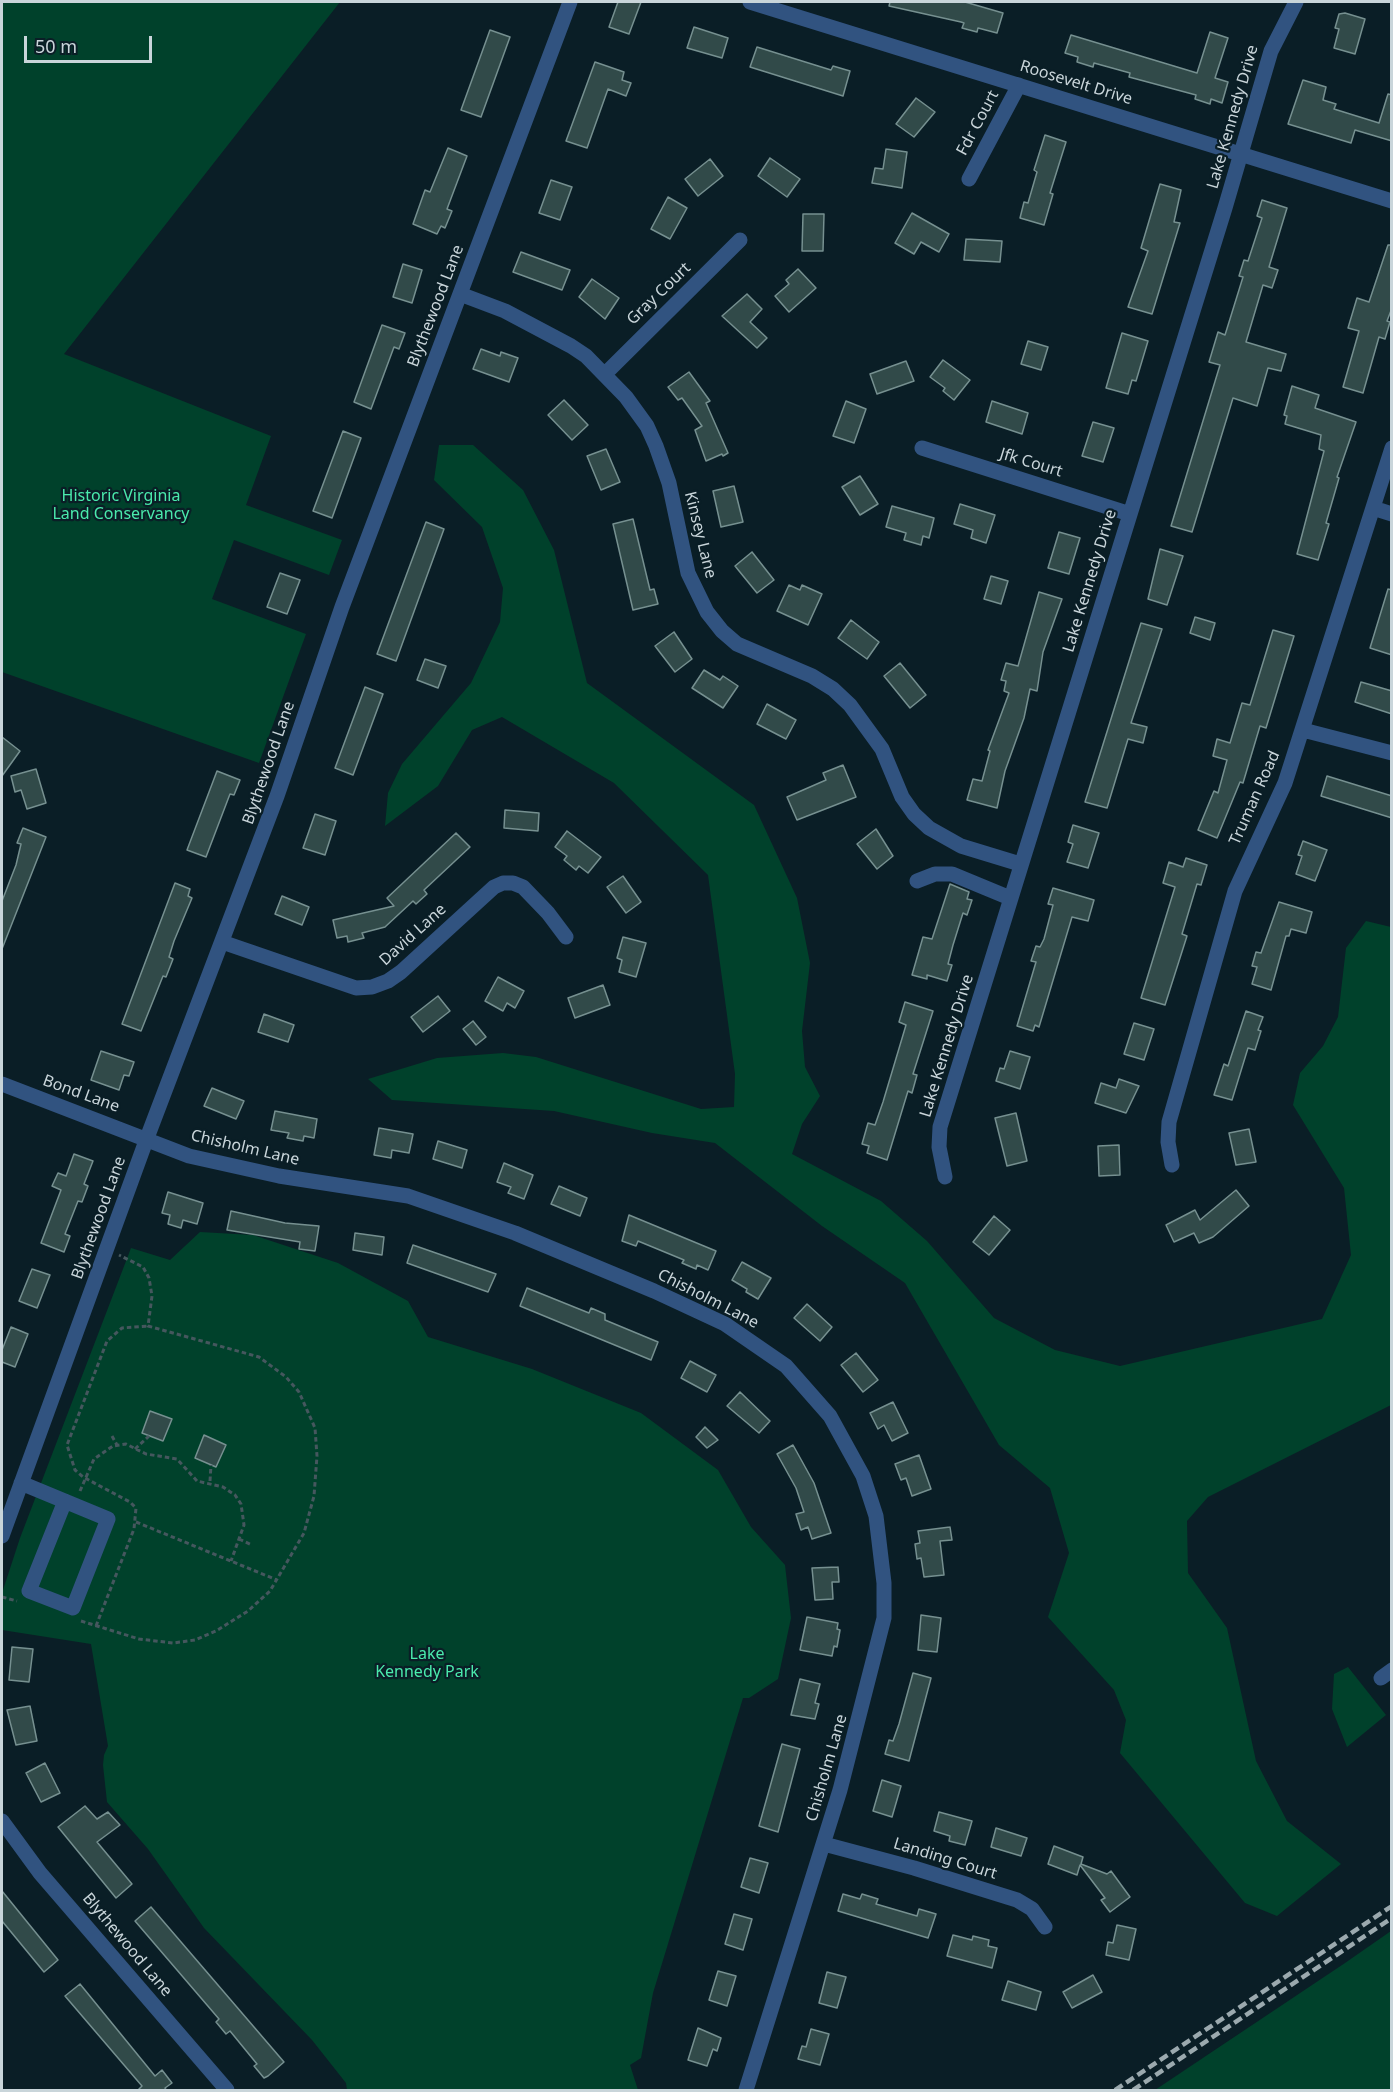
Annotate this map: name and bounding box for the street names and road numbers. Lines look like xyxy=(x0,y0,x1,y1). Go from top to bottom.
street label: Lake Kennedy Drive xyxy=(1203,43,1263,191)
street label: Roosevelt Drive xyxy=(1018,57,1134,109)
street label: Fdr Court xyxy=(953,87,1003,159)
street label: Blythewood Lane xyxy=(404,242,468,370)
street label: Gray Court xyxy=(623,259,695,329)
street label: Jfk Court xyxy=(997,444,1065,482)
street label: Kinsey Lane xyxy=(680,490,720,580)
street label: Lake Kennedy Drive xyxy=(1059,507,1121,655)
street label: Blythewood Lane xyxy=(239,699,299,827)
street label: Truman Road xyxy=(1226,748,1284,848)
street label: David Lane xyxy=(376,900,450,970)
street label: Lake Kennedy Drive xyxy=(916,972,978,1120)
street label: Bond Lane xyxy=(40,1071,122,1117)
street label: Chisholm Lane xyxy=(189,1126,301,1170)
street label: Blythewood Lane xyxy=(68,1154,130,1282)
street label: Chisholm Lane xyxy=(654,1265,762,1333)
street label: Chisholm Lane xyxy=(802,1712,852,1824)
street label: Landing Court xyxy=(891,1834,999,1884)
street label: Blythewood Lane xyxy=(78,1889,176,2001)

